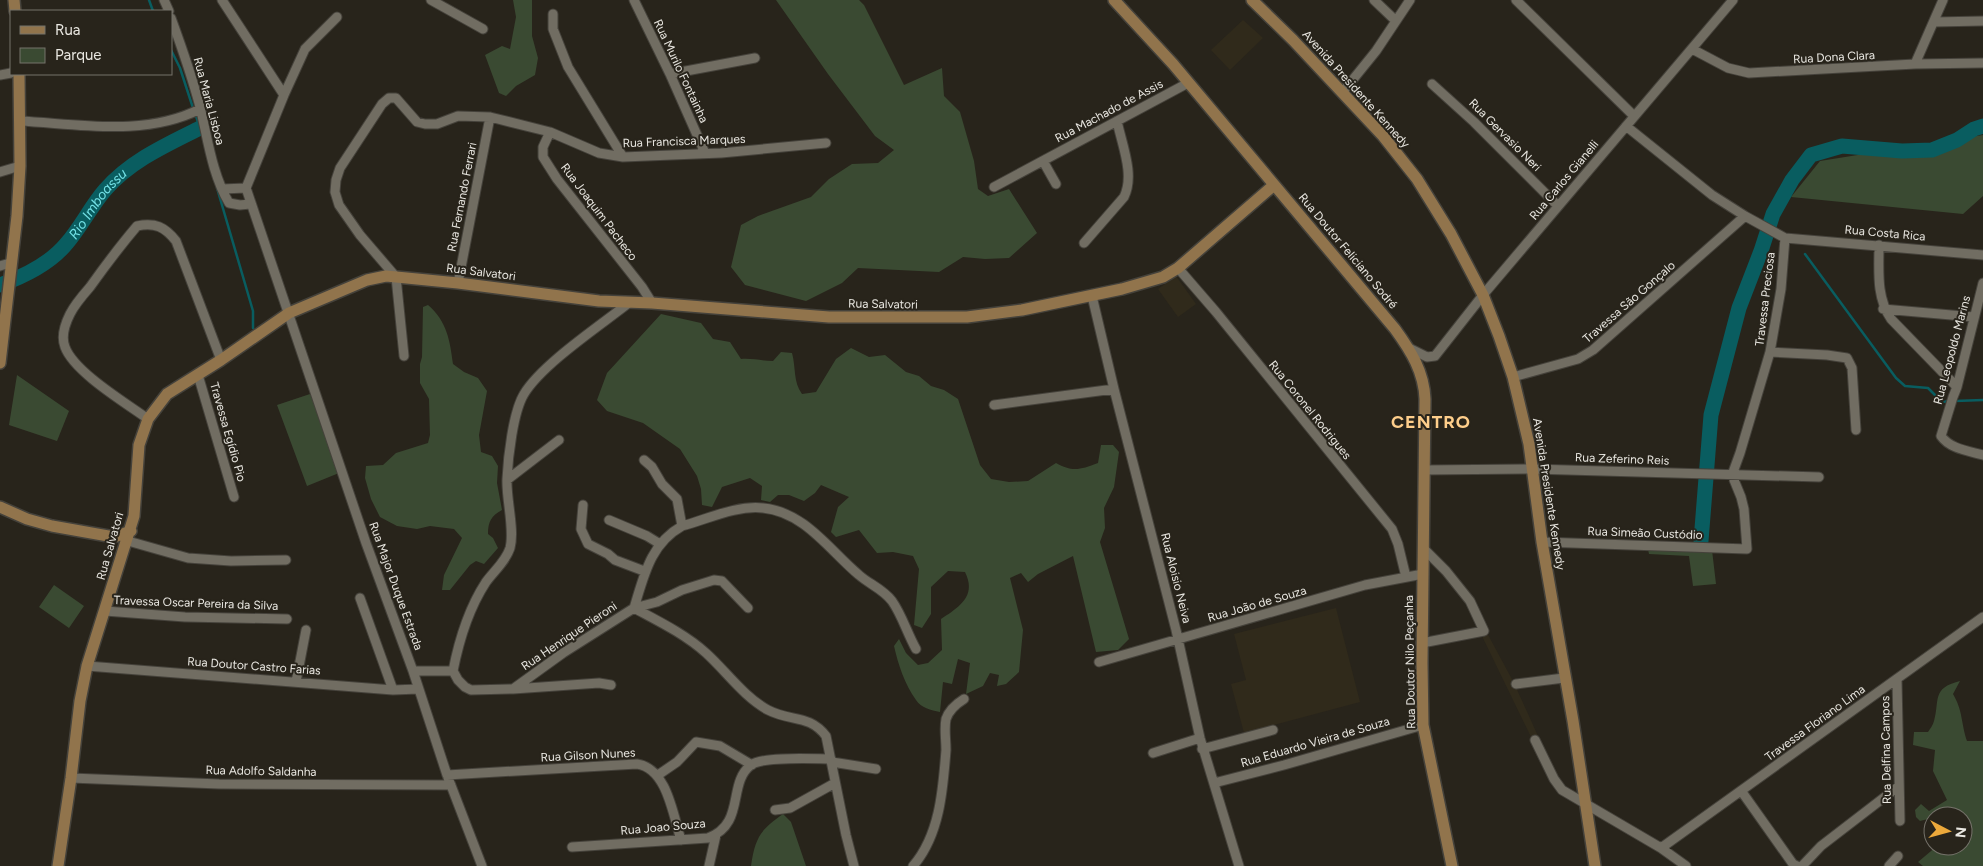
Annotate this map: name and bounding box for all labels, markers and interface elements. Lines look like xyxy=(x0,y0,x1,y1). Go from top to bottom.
legend xyxy=(10,10,172,75)
street label: Rua Murilo Fontainha xyxy=(651,17,711,125)
text: Rua xyxy=(55,21,80,39)
street label: Avenida Presidente Kennedy xyxy=(1299,27,1413,151)
text: Parque xyxy=(55,46,102,64)
street label: Rua Dona Clara xyxy=(1793,48,1875,66)
street label: Rua Maria Lisboa xyxy=(191,56,227,146)
street label: Rua Machado de Assis xyxy=(1053,76,1166,145)
street label: Rua Gervasio Neri xyxy=(1466,96,1544,174)
street label: Rua Francisca Marques xyxy=(622,132,746,150)
street label: Rua Carlos Gianelli xyxy=(1527,137,1601,223)
street label: Rua Fernando Ferrari xyxy=(445,141,479,253)
street label: Rua Joaquim Pacheco xyxy=(558,161,640,263)
water label: Rio Imboassu xyxy=(65,165,130,242)
street label: Rua Doutor Feliciano Sodré xyxy=(1296,191,1401,312)
street label: Rua Costa Rica xyxy=(1844,222,1926,244)
street label: Travessa Preciosa xyxy=(1752,251,1778,347)
street label: Travessa São Gonçalo xyxy=(1580,258,1678,346)
street label: Rua Salvatori xyxy=(445,261,517,283)
street label: Rua Leopoldo Marins xyxy=(1931,294,1973,406)
street label: Rua Salvatori xyxy=(848,296,918,312)
street label: Rua Coronel Rodrigues xyxy=(1266,358,1354,463)
street label: Travessa Egídio Pio xyxy=(207,381,249,483)
district label: CENTRO xyxy=(1391,411,1471,433)
street label: Avenida Presidente Kennedy xyxy=(1530,417,1568,572)
street label: Rua Zeferino Reis xyxy=(1575,450,1670,468)
street label: Rua Salvatori xyxy=(94,510,126,582)
street label: Rua Major Duque Estrada xyxy=(366,520,426,652)
street label: Rua Simeão Custódio xyxy=(1587,524,1703,542)
street label: Rua Aloisio Neiva xyxy=(1158,531,1194,625)
street label: Rua João de Souza xyxy=(1206,583,1308,625)
street label: Travessa Oscar Pereira da Silva xyxy=(113,593,279,613)
street label: Rua Doutor Nilo Peçanha xyxy=(1402,595,1418,729)
street label: Rua Henrique Pieroni xyxy=(519,599,619,673)
street label: Rua Doutor Castro Farias xyxy=(187,654,322,678)
street label: Travessa Floriano Lima xyxy=(1762,682,1868,764)
street label: Rua Delfina Campos xyxy=(1878,695,1894,804)
street label: Rua Eduardo Vieira de Souza xyxy=(1239,714,1391,770)
street label: Rua Gilson Nunes xyxy=(540,746,636,764)
street label: Rua Adolfo Saldanha xyxy=(205,763,317,779)
north arrow xyxy=(1923,806,1973,856)
street label: Rua Joao Souza xyxy=(620,816,706,838)
text: N xyxy=(1951,826,1969,839)

